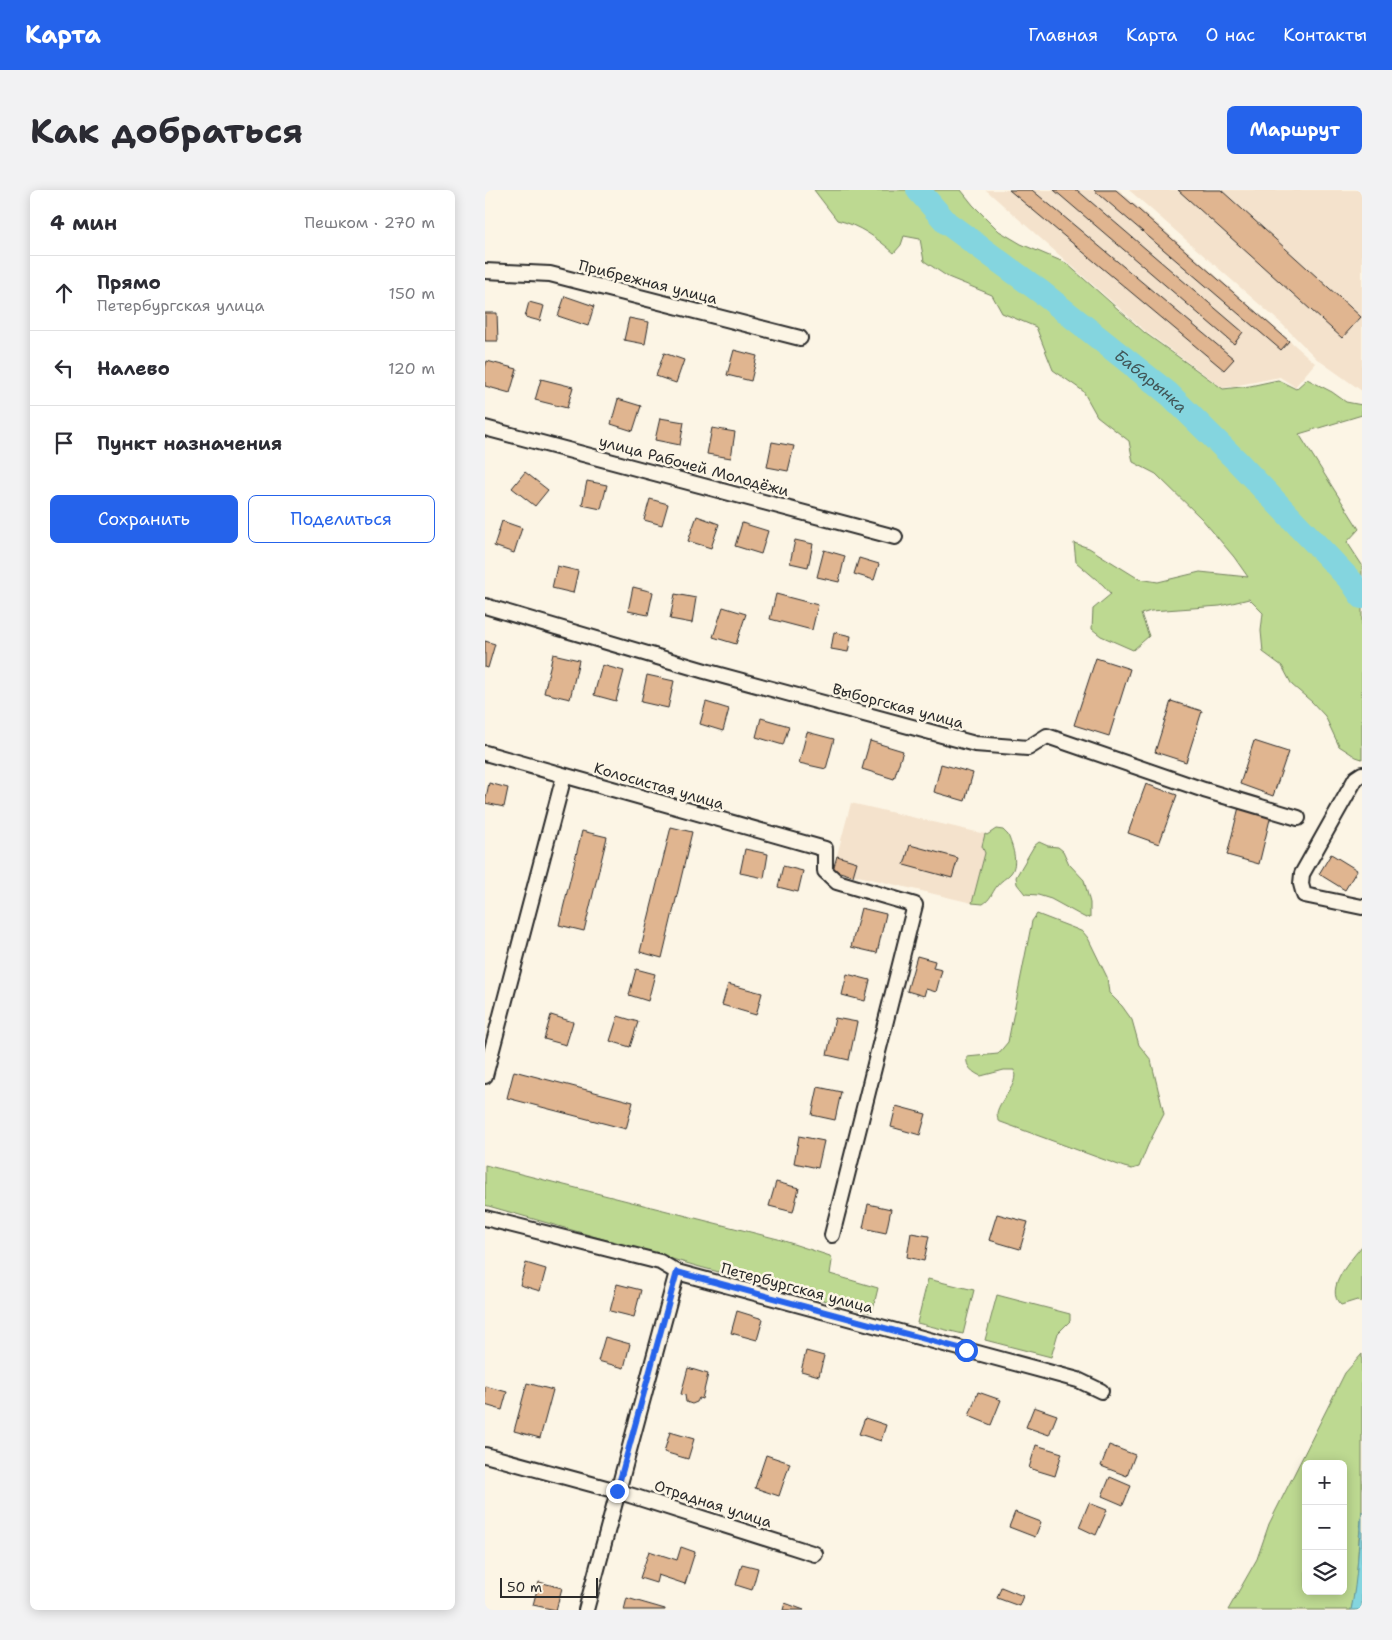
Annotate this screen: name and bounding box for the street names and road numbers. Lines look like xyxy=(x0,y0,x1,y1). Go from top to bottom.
street label: Прибрежная улица xyxy=(577,255,720,309)
street label: улица Рабочей Молодёжи xyxy=(597,431,791,501)
street label: Выборгская улица xyxy=(830,679,967,733)
street label: Колосистая улица xyxy=(592,758,727,814)
street label: Петербургская улица xyxy=(719,1258,876,1318)
street label: Отрадная улица xyxy=(652,1476,775,1533)

